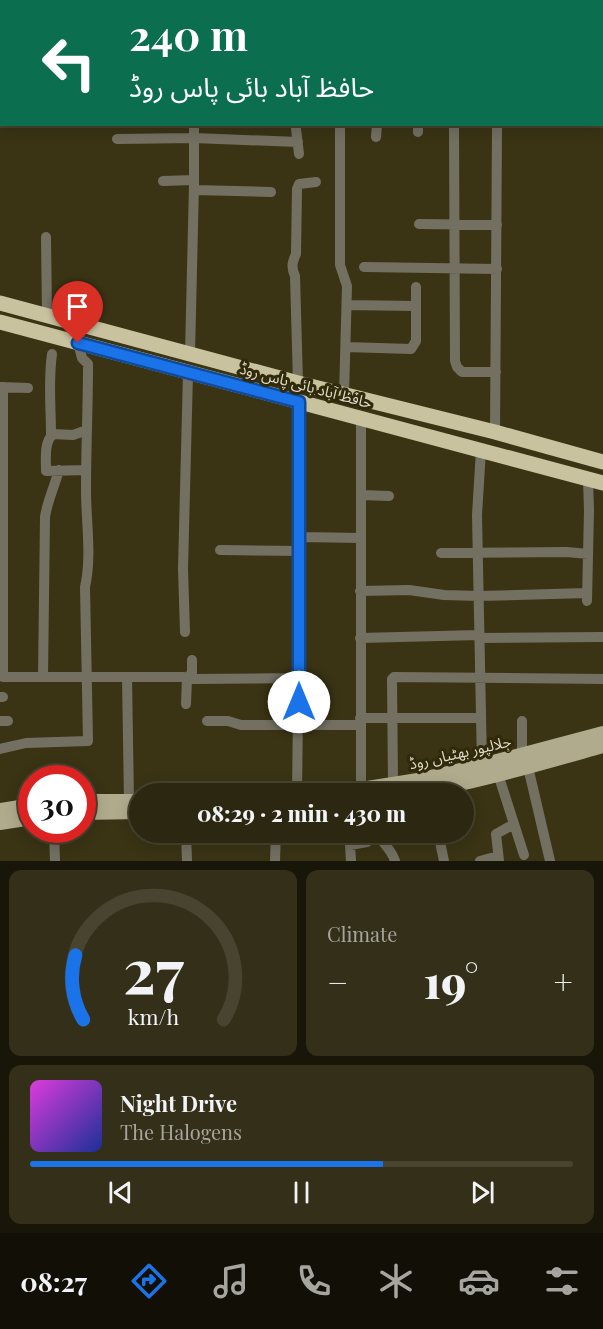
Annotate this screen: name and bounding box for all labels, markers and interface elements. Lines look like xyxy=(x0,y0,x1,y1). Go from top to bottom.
text: 240 m xyxy=(129,6,248,62)
icon: left xyxy=(30,24,108,102)
text: حافظ آباد بائی پاس روڈ xyxy=(129,68,374,104)
pin xyxy=(52,281,103,343)
icon: arrive xyxy=(61,290,94,323)
street label: حافظ آباد بائی پاس روڈ xyxy=(237,358,375,413)
position arrow xyxy=(267,670,331,734)
street label: جلالپور بھٹیاں روڈ xyxy=(407,731,513,775)
speed limit sign: 30 xyxy=(18,765,96,843)
text: 08:29 · 2 min · 430 m xyxy=(197,798,406,828)
text: Climate xyxy=(327,920,397,947)
text: 27 xyxy=(122,926,184,1010)
text: 19° xyxy=(424,950,478,1010)
text: − xyxy=(327,959,348,1003)
text: + xyxy=(554,959,573,1003)
text: km/h xyxy=(127,1002,179,1030)
text: Night Drive xyxy=(120,1088,237,1118)
text: The Halogens xyxy=(120,1118,242,1145)
icon: previous xyxy=(104,1176,137,1209)
icon: pause xyxy=(285,1176,318,1209)
icon: next xyxy=(466,1176,499,1209)
icon: directions xyxy=(128,1260,170,1302)
icon: music xyxy=(210,1260,252,1302)
icon: phone xyxy=(293,1260,335,1302)
icon: climate xyxy=(375,1260,417,1302)
icon: car xyxy=(458,1260,500,1302)
icon: filters xyxy=(541,1260,583,1302)
text: 08:27 xyxy=(20,1263,87,1299)

